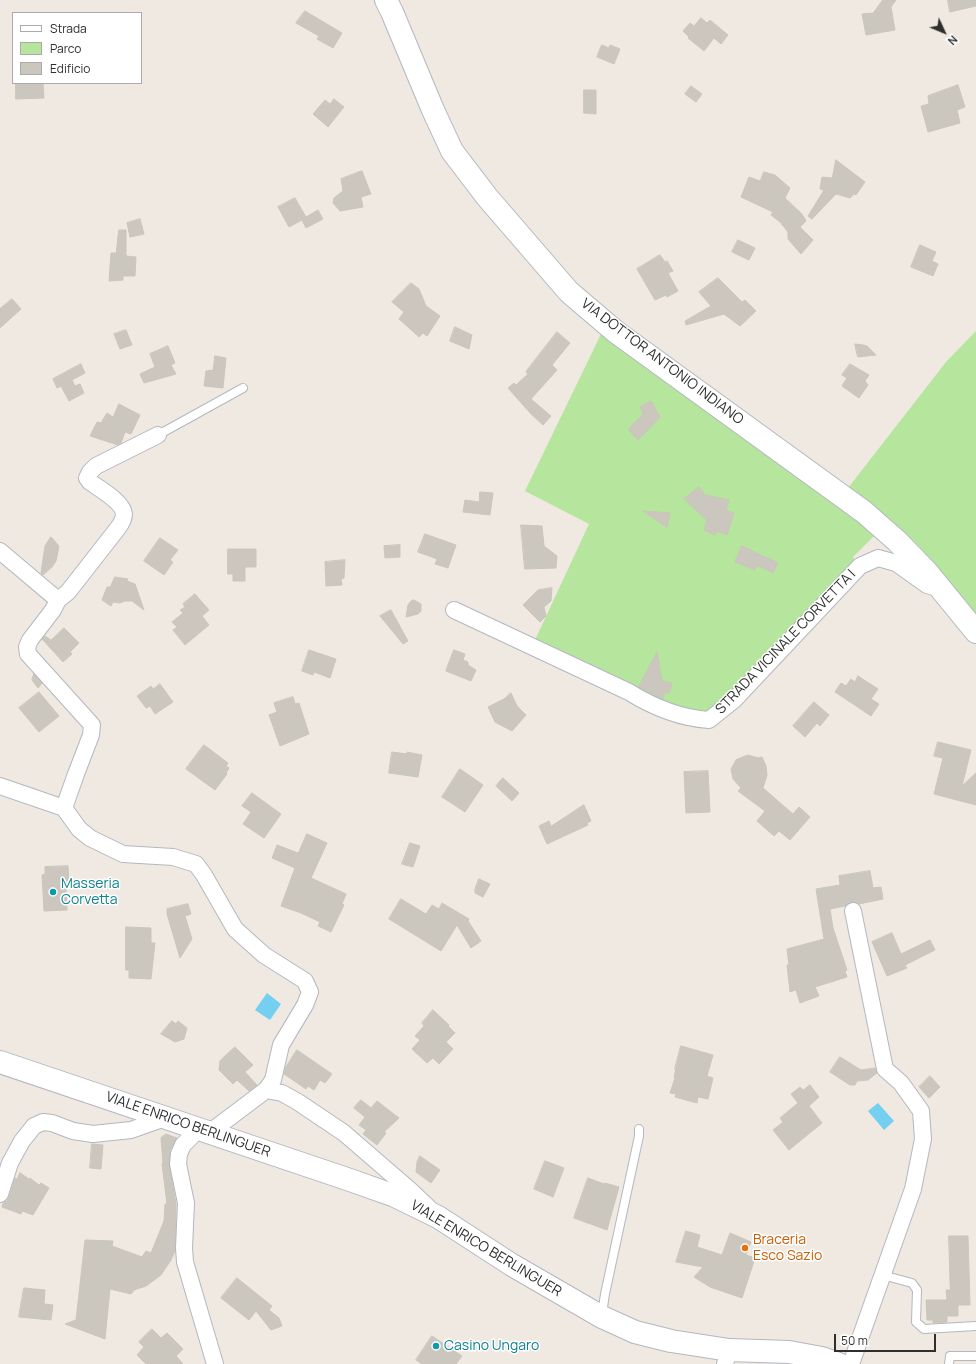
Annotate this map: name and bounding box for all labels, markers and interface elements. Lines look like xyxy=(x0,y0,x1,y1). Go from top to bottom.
legend xyxy=(12,12,142,84)
north arrow xyxy=(924,12,964,52)
text: Strada xyxy=(50,20,87,37)
text: N xyxy=(945,33,961,49)
text: Parco xyxy=(50,40,81,57)
text: Edificio xyxy=(50,60,90,77)
street label: VIA DOTTOR ANTONIO INDIANO xyxy=(578,295,746,429)
street label: STRADA VICINALE CORVETTA I xyxy=(712,566,860,718)
place label: Masseria Corvetta xyxy=(61,876,120,908)
marker: Masseria Corvetta xyxy=(48,887,58,897)
street label: VIALE ENRICO BERLINGUER xyxy=(103,1089,273,1161)
street label: VIALE ENRICO BERLINGUER xyxy=(408,1197,564,1301)
place label: Braceria Esco Sazio xyxy=(753,1232,822,1264)
marker: Braceria Esco Sazio xyxy=(740,1243,750,1253)
scale bar xyxy=(836,1326,938,1352)
text: 50 m xyxy=(841,1332,868,1349)
place label: Casino Ungaro xyxy=(444,1338,539,1354)
marker: Casino Ungaro xyxy=(431,1341,441,1351)

